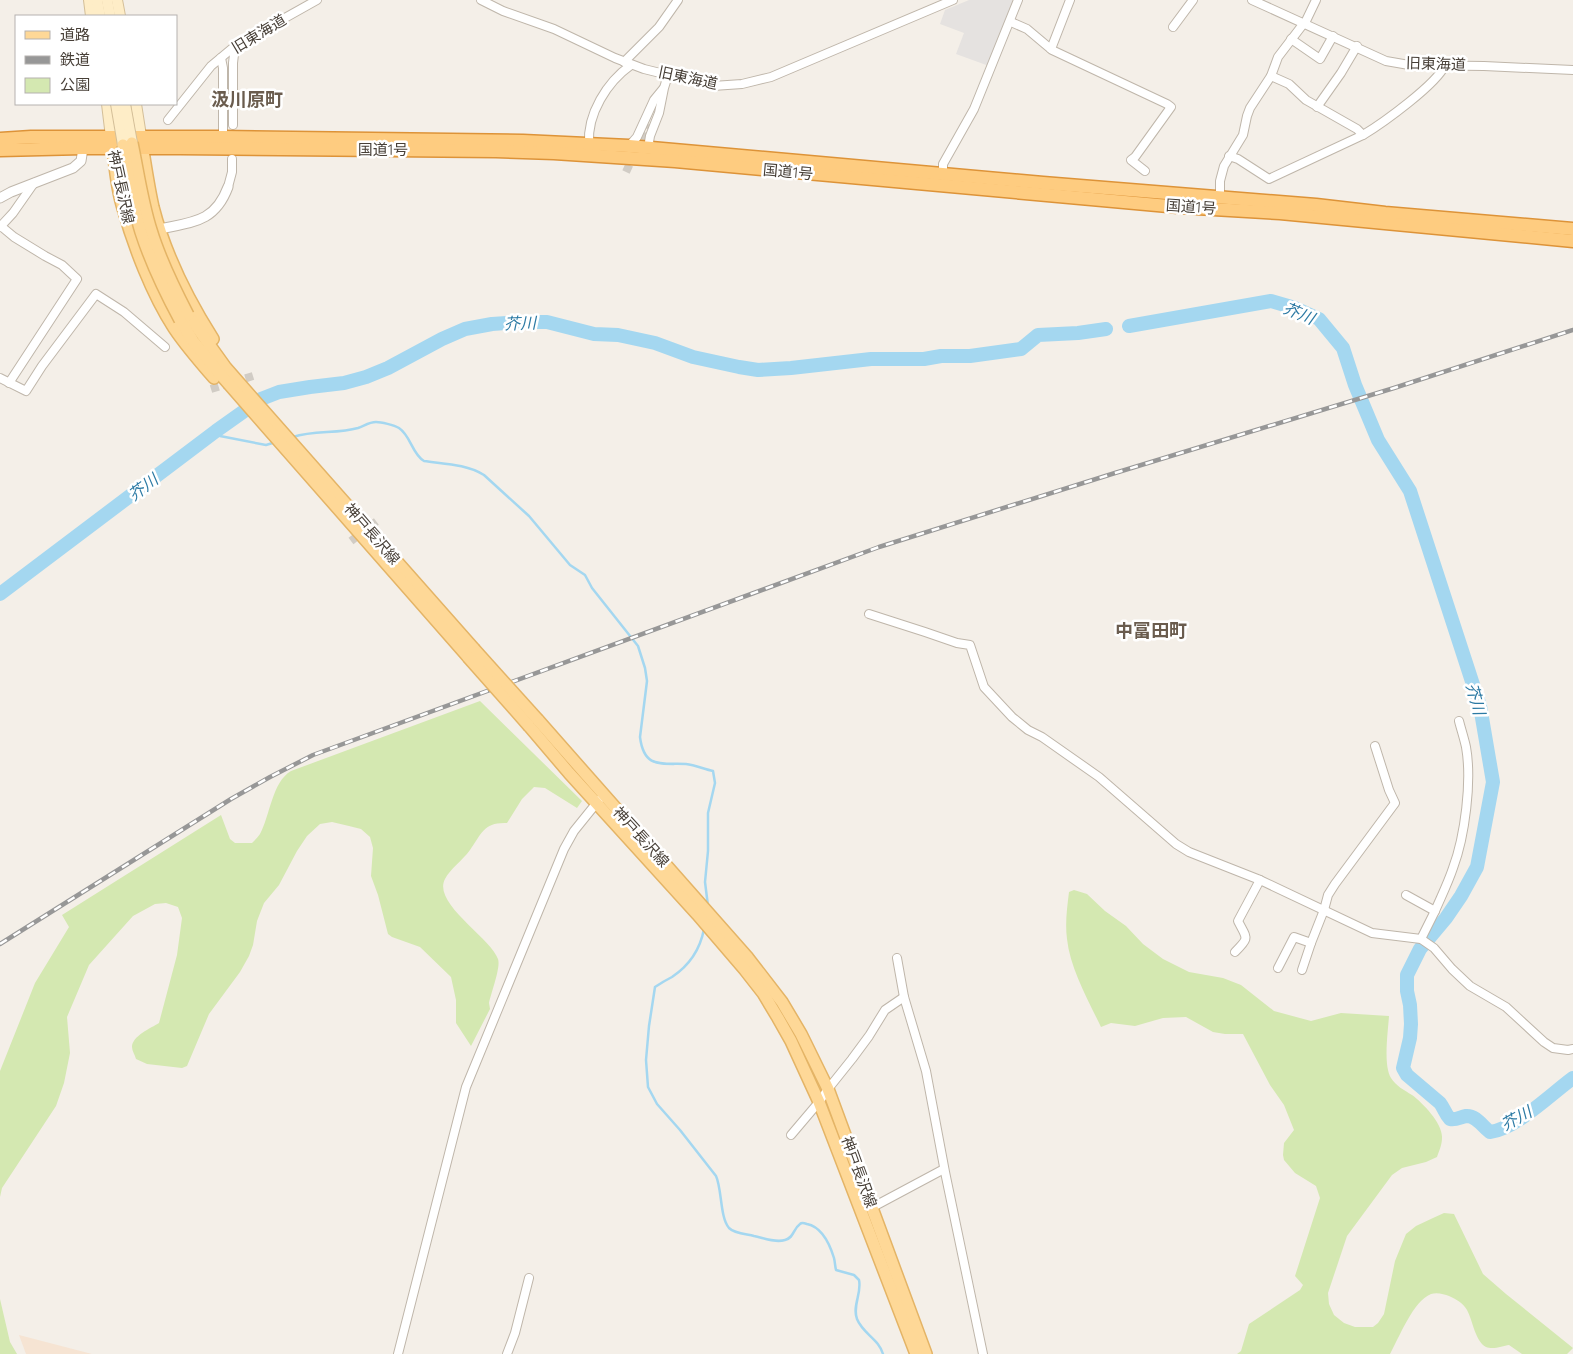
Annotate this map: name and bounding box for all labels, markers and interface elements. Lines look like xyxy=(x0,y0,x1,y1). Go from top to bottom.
street label: 旧東海道 xyxy=(228,10,289,57)
legend xyxy=(15,15,178,105)
text: 道路 xyxy=(60,25,90,44)
text: 鉄道 xyxy=(60,50,90,69)
street label: 旧東海道 xyxy=(1406,53,1466,74)
street label: 旧東海道 xyxy=(657,62,719,93)
text: 公園 xyxy=(60,75,90,94)
district label: 汲川原町 xyxy=(211,88,283,111)
street label: 国道1号 xyxy=(358,140,408,159)
street label: 神戸長沢線 xyxy=(104,148,139,226)
street label: 国道1号 xyxy=(762,160,814,183)
street label: 国道1号 xyxy=(1165,195,1217,218)
water label: 芥川 xyxy=(1280,298,1319,329)
water label: 芥川 xyxy=(504,312,538,334)
water label: 芥川 xyxy=(124,468,163,505)
street label: 神戸長沢線 xyxy=(341,499,404,568)
district label: 中冨田町 xyxy=(1115,619,1187,642)
water label: 芥川 xyxy=(1462,681,1490,719)
street label: 神戸長沢線 xyxy=(609,802,674,871)
water label: 芥川 xyxy=(1497,1101,1537,1135)
street label: 神戸長沢線 xyxy=(838,1133,881,1210)

